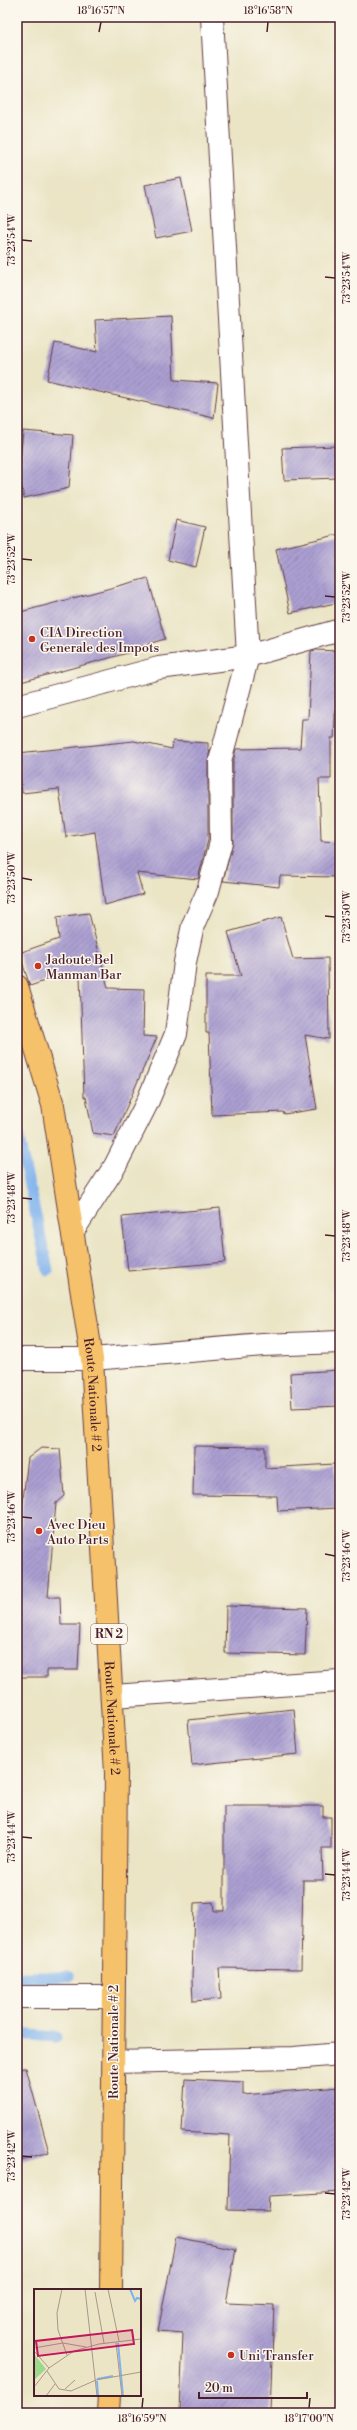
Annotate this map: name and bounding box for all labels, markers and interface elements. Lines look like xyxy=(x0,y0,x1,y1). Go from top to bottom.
text: 18°16'57"N xyxy=(77,5,125,17)
text: 18°16'58"N xyxy=(243,5,293,17)
text: 73°23'54"W xyxy=(6,213,18,266)
text: 73°23'54"W xyxy=(341,251,353,304)
text: 73°23'52"W xyxy=(6,532,18,585)
text: 73°23'52"W xyxy=(341,570,353,623)
place label: CIA Direction Generale des Impots xyxy=(40,625,160,656)
marker: CIA Direction Generale des Impots xyxy=(27,634,37,644)
text: 73°23'50"W xyxy=(6,851,18,904)
text: 73°23'50"W xyxy=(341,890,353,943)
place label: Jadoute Bel Manman Bar xyxy=(45,952,122,983)
marker: Jadoute Bel Manman Bar xyxy=(33,961,43,971)
text: 73°23'48"W xyxy=(6,1171,18,1224)
text: 73°23'48"W xyxy=(341,1209,353,1262)
street label: Route Nationale # 2 xyxy=(80,1337,104,1452)
text: 73°23'46"W xyxy=(6,1490,18,1543)
place label: Avec Dieu Auto Parts xyxy=(46,1517,109,1548)
marker: Avec Dieu Auto Parts xyxy=(34,1526,44,1536)
text: 73°23'46"W xyxy=(341,1529,353,1582)
road number: RN 2 xyxy=(91,1624,127,1644)
street label: Route Nationale # 2 xyxy=(101,1661,123,1776)
text: 73°23'44"W xyxy=(6,1810,18,1863)
text: 73°23'44"W xyxy=(341,1848,353,1901)
street label: Route Nationale # 2 xyxy=(106,1985,122,2099)
text: 73°23'42"W xyxy=(6,2129,18,2182)
text: 73°23'42"W xyxy=(341,2167,353,2220)
inset map xyxy=(34,2289,141,2396)
place label: Uni Transfer xyxy=(239,2348,314,2364)
marker: Uni Transfer xyxy=(226,2350,236,2360)
scale bar xyxy=(199,2374,307,2400)
text: 20 m xyxy=(205,2381,233,2396)
text: 18°16'59"N xyxy=(117,2413,167,2425)
text: 18°17'00"N xyxy=(284,2413,334,2425)

